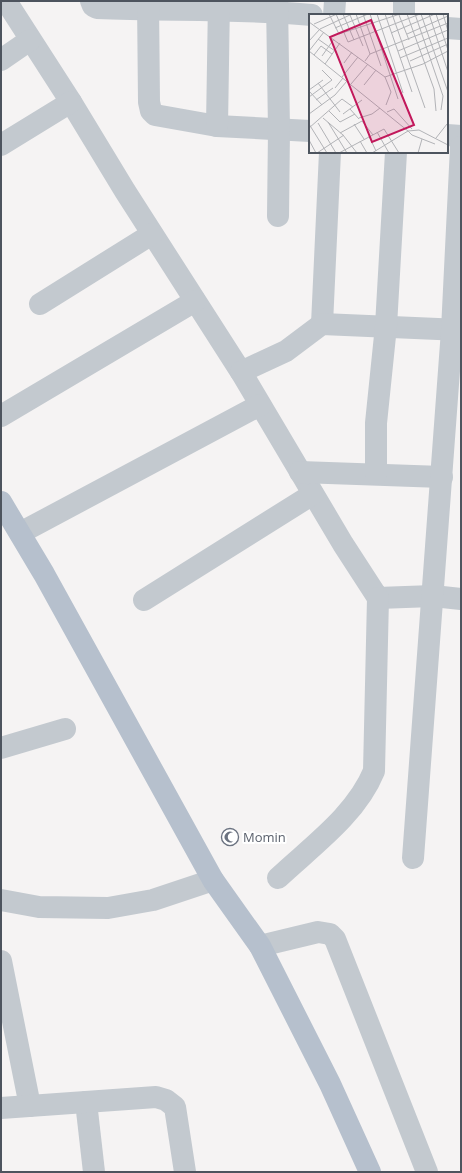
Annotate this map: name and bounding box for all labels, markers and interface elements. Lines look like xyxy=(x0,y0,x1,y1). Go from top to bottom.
inset map xyxy=(309,14,448,153)
mosque icon: Momin xyxy=(220,827,240,847)
place label: Momin xyxy=(243,828,286,846)

